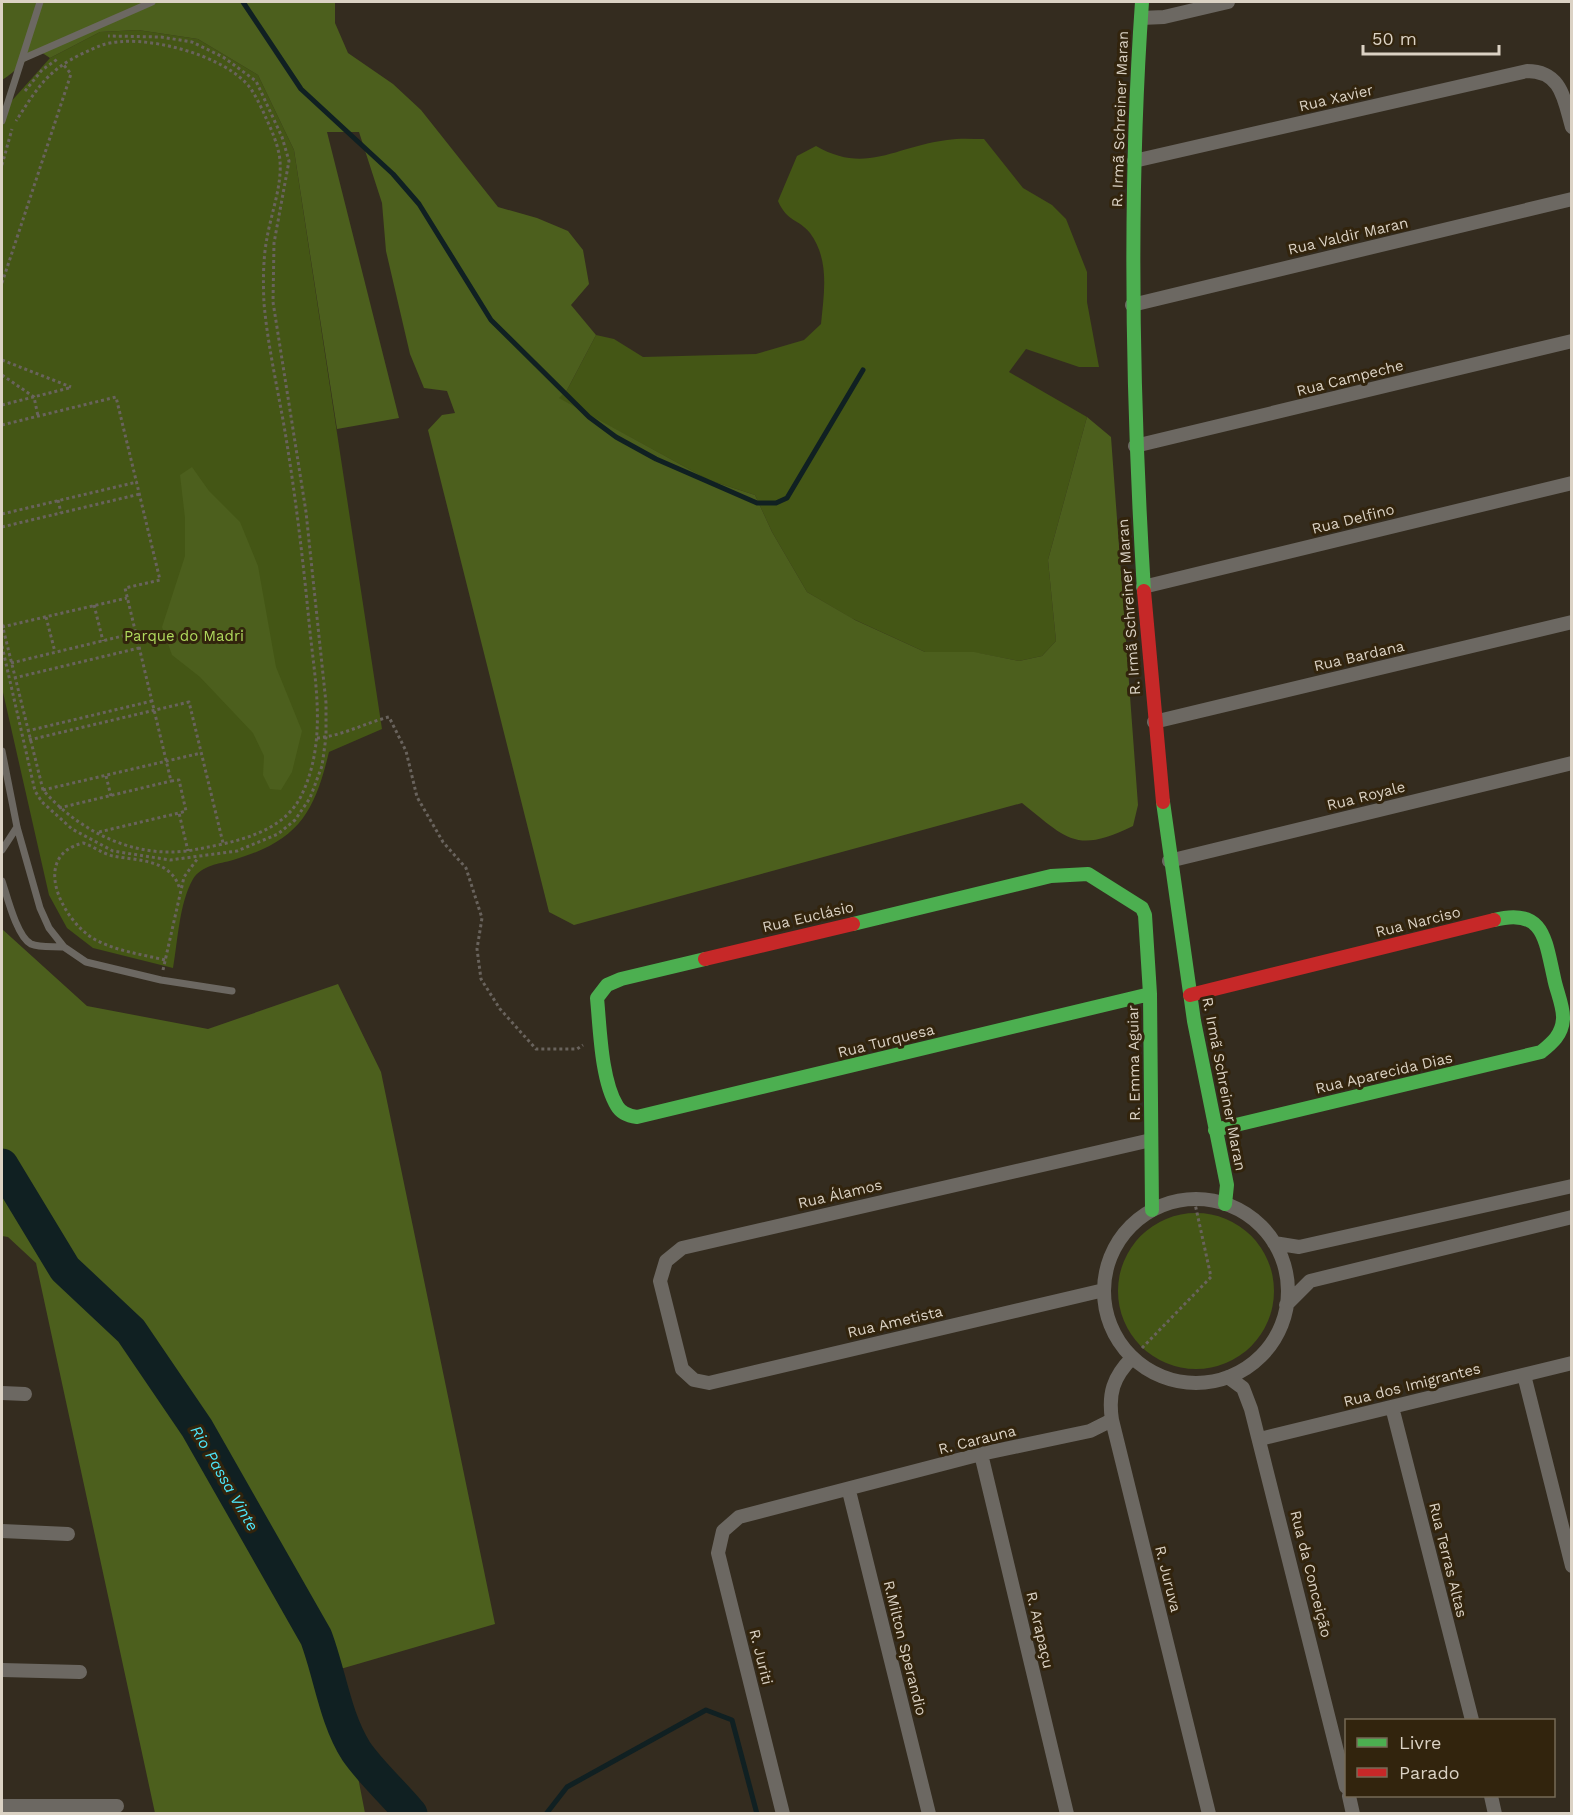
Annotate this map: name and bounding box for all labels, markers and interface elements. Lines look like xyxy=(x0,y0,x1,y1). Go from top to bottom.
scale bar xyxy=(1363,18,1500,56)
text: 50 m xyxy=(1372,28,1417,49)
street label: R. Irmã Schreiner Maran xyxy=(1108,30,1132,208)
street label: Rua Xavier xyxy=(1297,81,1375,115)
street label: Rua Valdir Maran xyxy=(1286,213,1410,259)
street label: Rua Campeche xyxy=(1295,356,1405,400)
street label: Rua Delfino xyxy=(1310,500,1396,538)
street label: R. Irmã Schreiner Maran xyxy=(1114,518,1144,696)
park label: Parque do Madri xyxy=(124,627,244,645)
street label: Rua Bardana xyxy=(1312,637,1406,675)
street label: Rua Royale xyxy=(1325,778,1407,814)
street label: Rua Euclásio xyxy=(761,898,855,936)
street label: Rua Narciso xyxy=(1374,903,1462,941)
street label: R. Irmã Schreiner Maran xyxy=(1198,996,1250,1172)
street label: R. Emma Aguiar xyxy=(1124,1005,1144,1121)
street label: Rua Turquesa xyxy=(836,1020,937,1062)
street label: Rua Aparecida Dias xyxy=(1314,1048,1454,1098)
street label: Rua Álamos xyxy=(796,1176,884,1212)
street label: Rua Ametista xyxy=(846,1302,945,1342)
street label: Rua dos Imigrantes xyxy=(1342,1359,1483,1411)
water label: Rio Passa Vinte xyxy=(187,1422,262,1534)
street label: R. Carauna xyxy=(936,1422,1018,1458)
street label: Rua Terras Altas xyxy=(1425,1501,1471,1619)
street label: Rua da Conceição xyxy=(1286,1509,1336,1639)
street label: R. Juruva xyxy=(1151,1544,1185,1615)
street label: R.Milton Sperandio xyxy=(880,1579,930,1717)
street label: R. Arapaçu xyxy=(1022,1590,1058,1670)
street label: R. Juriti xyxy=(745,1627,777,1687)
legend xyxy=(1345,1719,1555,1797)
text: Livre xyxy=(1399,1732,1441,1753)
text: Parado xyxy=(1399,1762,1460,1783)

